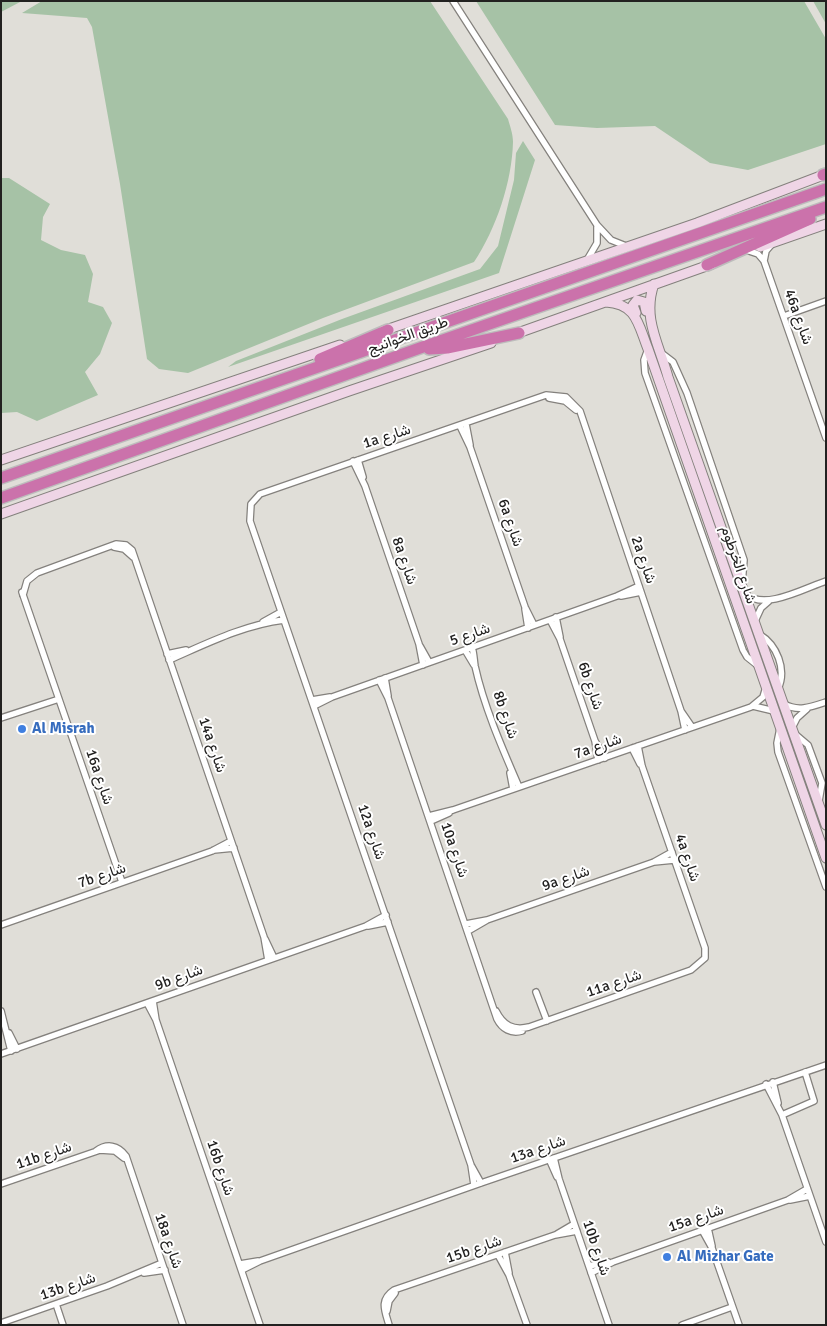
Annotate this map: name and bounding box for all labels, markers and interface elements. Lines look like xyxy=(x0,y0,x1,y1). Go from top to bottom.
street label: 46a شارع xyxy=(780,287,816,347)
street label: طريق الخوانيج xyxy=(365,313,451,359)
street label: 1a شارع xyxy=(361,421,413,453)
street label: 6a شارع xyxy=(493,497,527,549)
street label: شارع الخرطوم xyxy=(716,524,760,606)
street label: 2a شارع xyxy=(626,534,660,586)
street label: 8a شارع xyxy=(387,535,421,587)
street label: شارع 5 xyxy=(447,620,493,650)
street label: 6b شارع xyxy=(573,660,607,712)
street label: 8b شارع xyxy=(488,689,522,741)
street label: 14a شارع xyxy=(194,715,230,775)
place label: Al Misrah xyxy=(32,720,95,738)
marker: Al Misrah xyxy=(16,723,28,735)
street label: 7a شارع xyxy=(572,730,624,764)
street label: 16a شارع xyxy=(81,747,117,807)
street label: 12a شارع xyxy=(353,802,389,862)
street label: 10a شارع xyxy=(436,820,472,880)
street label: 4a شارع xyxy=(670,832,704,884)
street label: 7b شارع xyxy=(76,859,128,893)
street label: 9a شارع xyxy=(540,862,592,896)
street label: 9b شارع xyxy=(153,961,205,995)
street label: 11a شارع xyxy=(584,966,644,1002)
street label: 13a شارع xyxy=(508,1132,568,1168)
street label: 11b شارع xyxy=(14,1138,74,1174)
street label: 16b شارع xyxy=(202,1138,238,1198)
street label: 15a شارع xyxy=(666,1201,726,1237)
street label: 18a شارع xyxy=(150,1211,186,1271)
street label: 10b شارع xyxy=(578,1218,614,1278)
street label: 15b شارع xyxy=(444,1232,504,1268)
place label: Al Mizhar Gate xyxy=(677,1248,774,1266)
marker: Al Mizhar Gate xyxy=(661,1251,673,1263)
street label: 13b شارع xyxy=(38,1269,98,1305)

